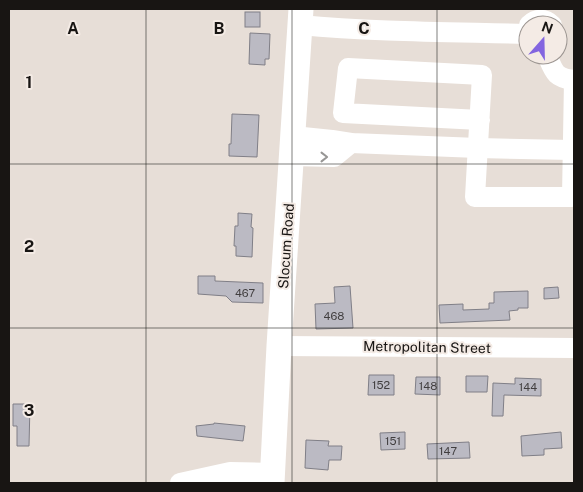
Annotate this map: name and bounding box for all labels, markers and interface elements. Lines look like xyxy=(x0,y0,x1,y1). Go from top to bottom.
north arrow xyxy=(518,15,568,65)
text: N xyxy=(540,18,555,37)
text: A xyxy=(67,19,79,38)
text: B xyxy=(214,19,225,38)
text: C xyxy=(358,19,370,38)
text: 1 xyxy=(26,73,32,92)
one-way arrow xyxy=(320,152,328,162)
street label: Slocum Road xyxy=(275,203,297,289)
text: 2 xyxy=(24,237,34,256)
house number: 467 xyxy=(235,287,255,299)
house number: 468 xyxy=(324,310,344,322)
street label: Metropolitan Street xyxy=(363,338,491,356)
house number: 152 xyxy=(372,379,390,391)
house number: 148 xyxy=(419,380,437,392)
house number: 144 xyxy=(519,381,537,393)
text: 3 xyxy=(24,401,34,420)
house number: 151 xyxy=(385,435,401,447)
house number: 147 xyxy=(439,445,457,457)

